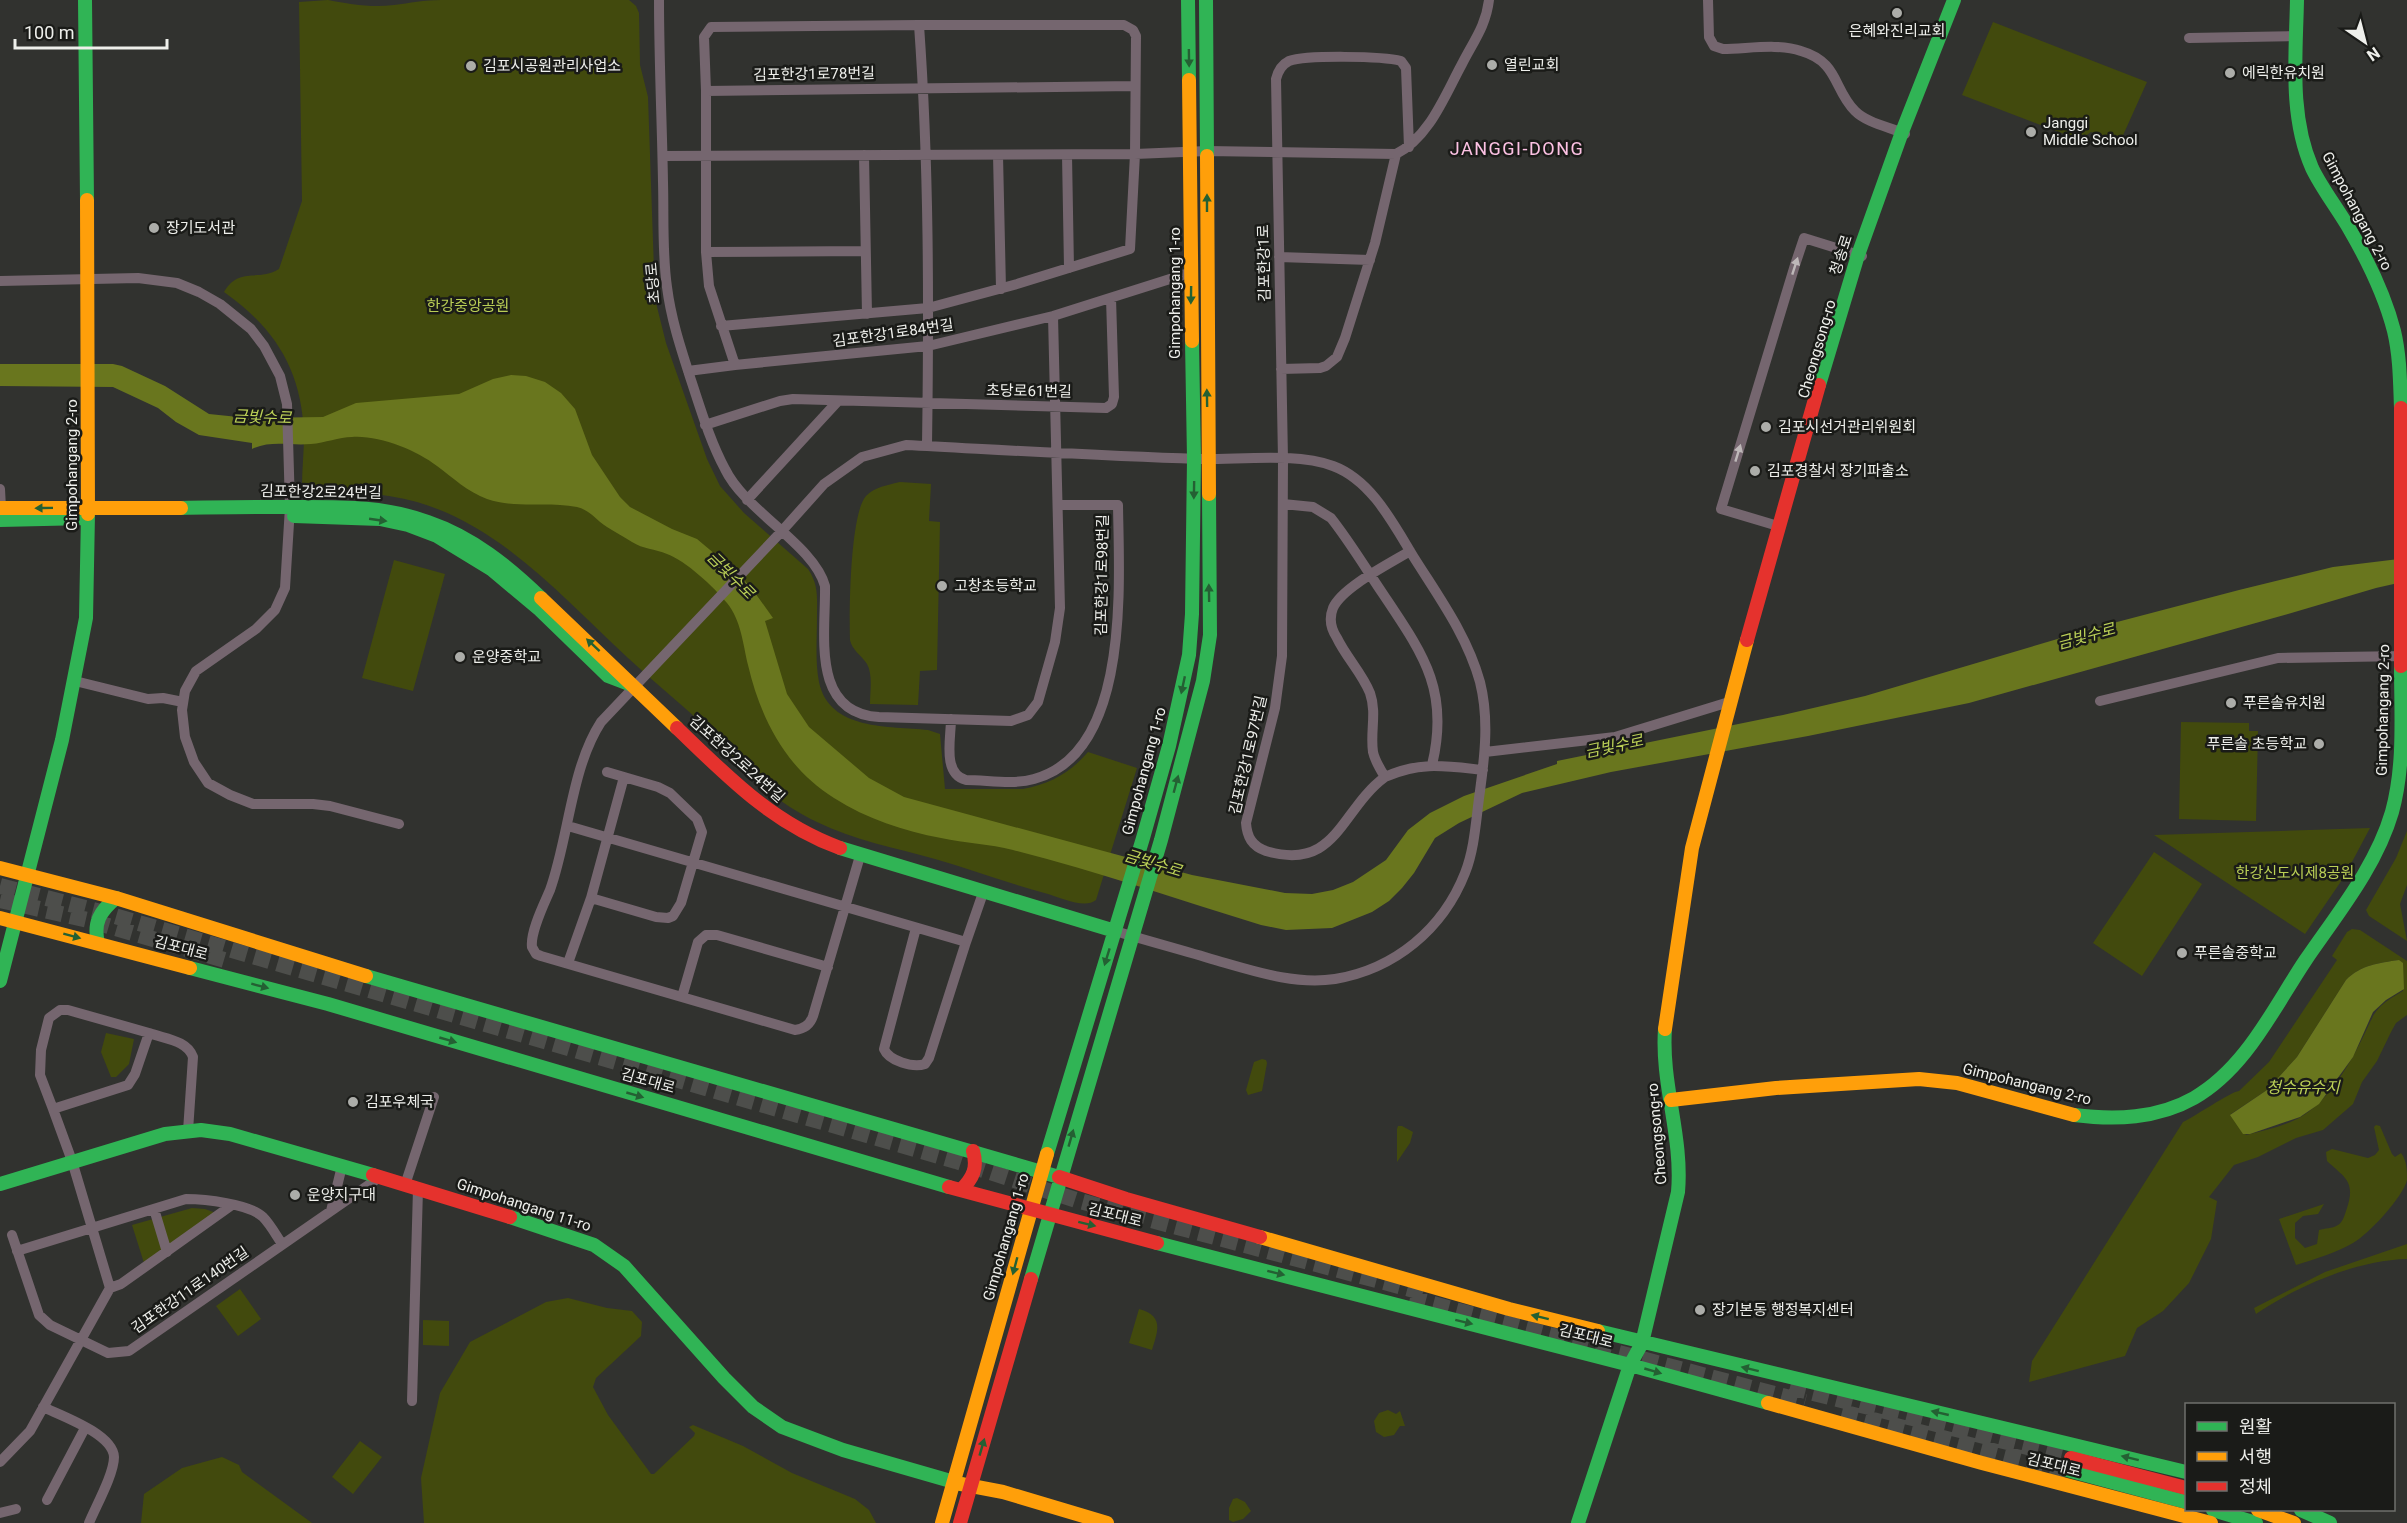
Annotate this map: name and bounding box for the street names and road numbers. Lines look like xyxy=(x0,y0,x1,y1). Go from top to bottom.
street label: 김포한강1로78번길 xyxy=(753,64,875,84)
street label: Gimpohangang 2-ro xyxy=(2318,149,2396,273)
street label: 김포한강1로 xyxy=(1254,224,1274,302)
street label: Gimpohangang 1-ro xyxy=(1166,227,1184,359)
street label: 청송로 xyxy=(1826,233,1856,277)
street label: 초당로 xyxy=(642,262,664,304)
street label: Cheongsong-ro xyxy=(1794,298,1840,400)
street label: 김포한강1로84번길 xyxy=(831,316,955,350)
street label: 초당로61번길 xyxy=(986,381,1072,401)
street label: Gimpohangang 2-ro xyxy=(63,399,81,531)
street label: 김포한강2로24번길 xyxy=(260,482,382,502)
street label: 김포한강1로98번길 xyxy=(1092,514,1112,636)
street label: Gimpohangang 2-ro xyxy=(2373,644,2393,776)
street label: 김포한강1로97번길 xyxy=(1226,694,1270,816)
street label: Gimpohangang 1-ro xyxy=(1118,705,1170,837)
street label: 김포한강2로24번길 xyxy=(686,712,788,806)
street label: 김포대로 xyxy=(152,932,210,964)
street label: Gimpohangang 2-ro xyxy=(1961,1059,2093,1109)
street label: 김포대로 xyxy=(619,1065,677,1097)
street label: Cheongsong-ro xyxy=(1644,1082,1670,1186)
street label: Gimpohangang 1-ro xyxy=(979,1171,1033,1303)
street label: Gimpohangang 11-ro xyxy=(455,1175,593,1235)
street label: 김포대로 xyxy=(1086,1200,1144,1230)
street label: 김포한강11로140번길 xyxy=(128,1243,252,1337)
street label: 김포대로 xyxy=(1557,1321,1615,1351)
street label: 김포대로 xyxy=(2025,1450,2083,1480)

